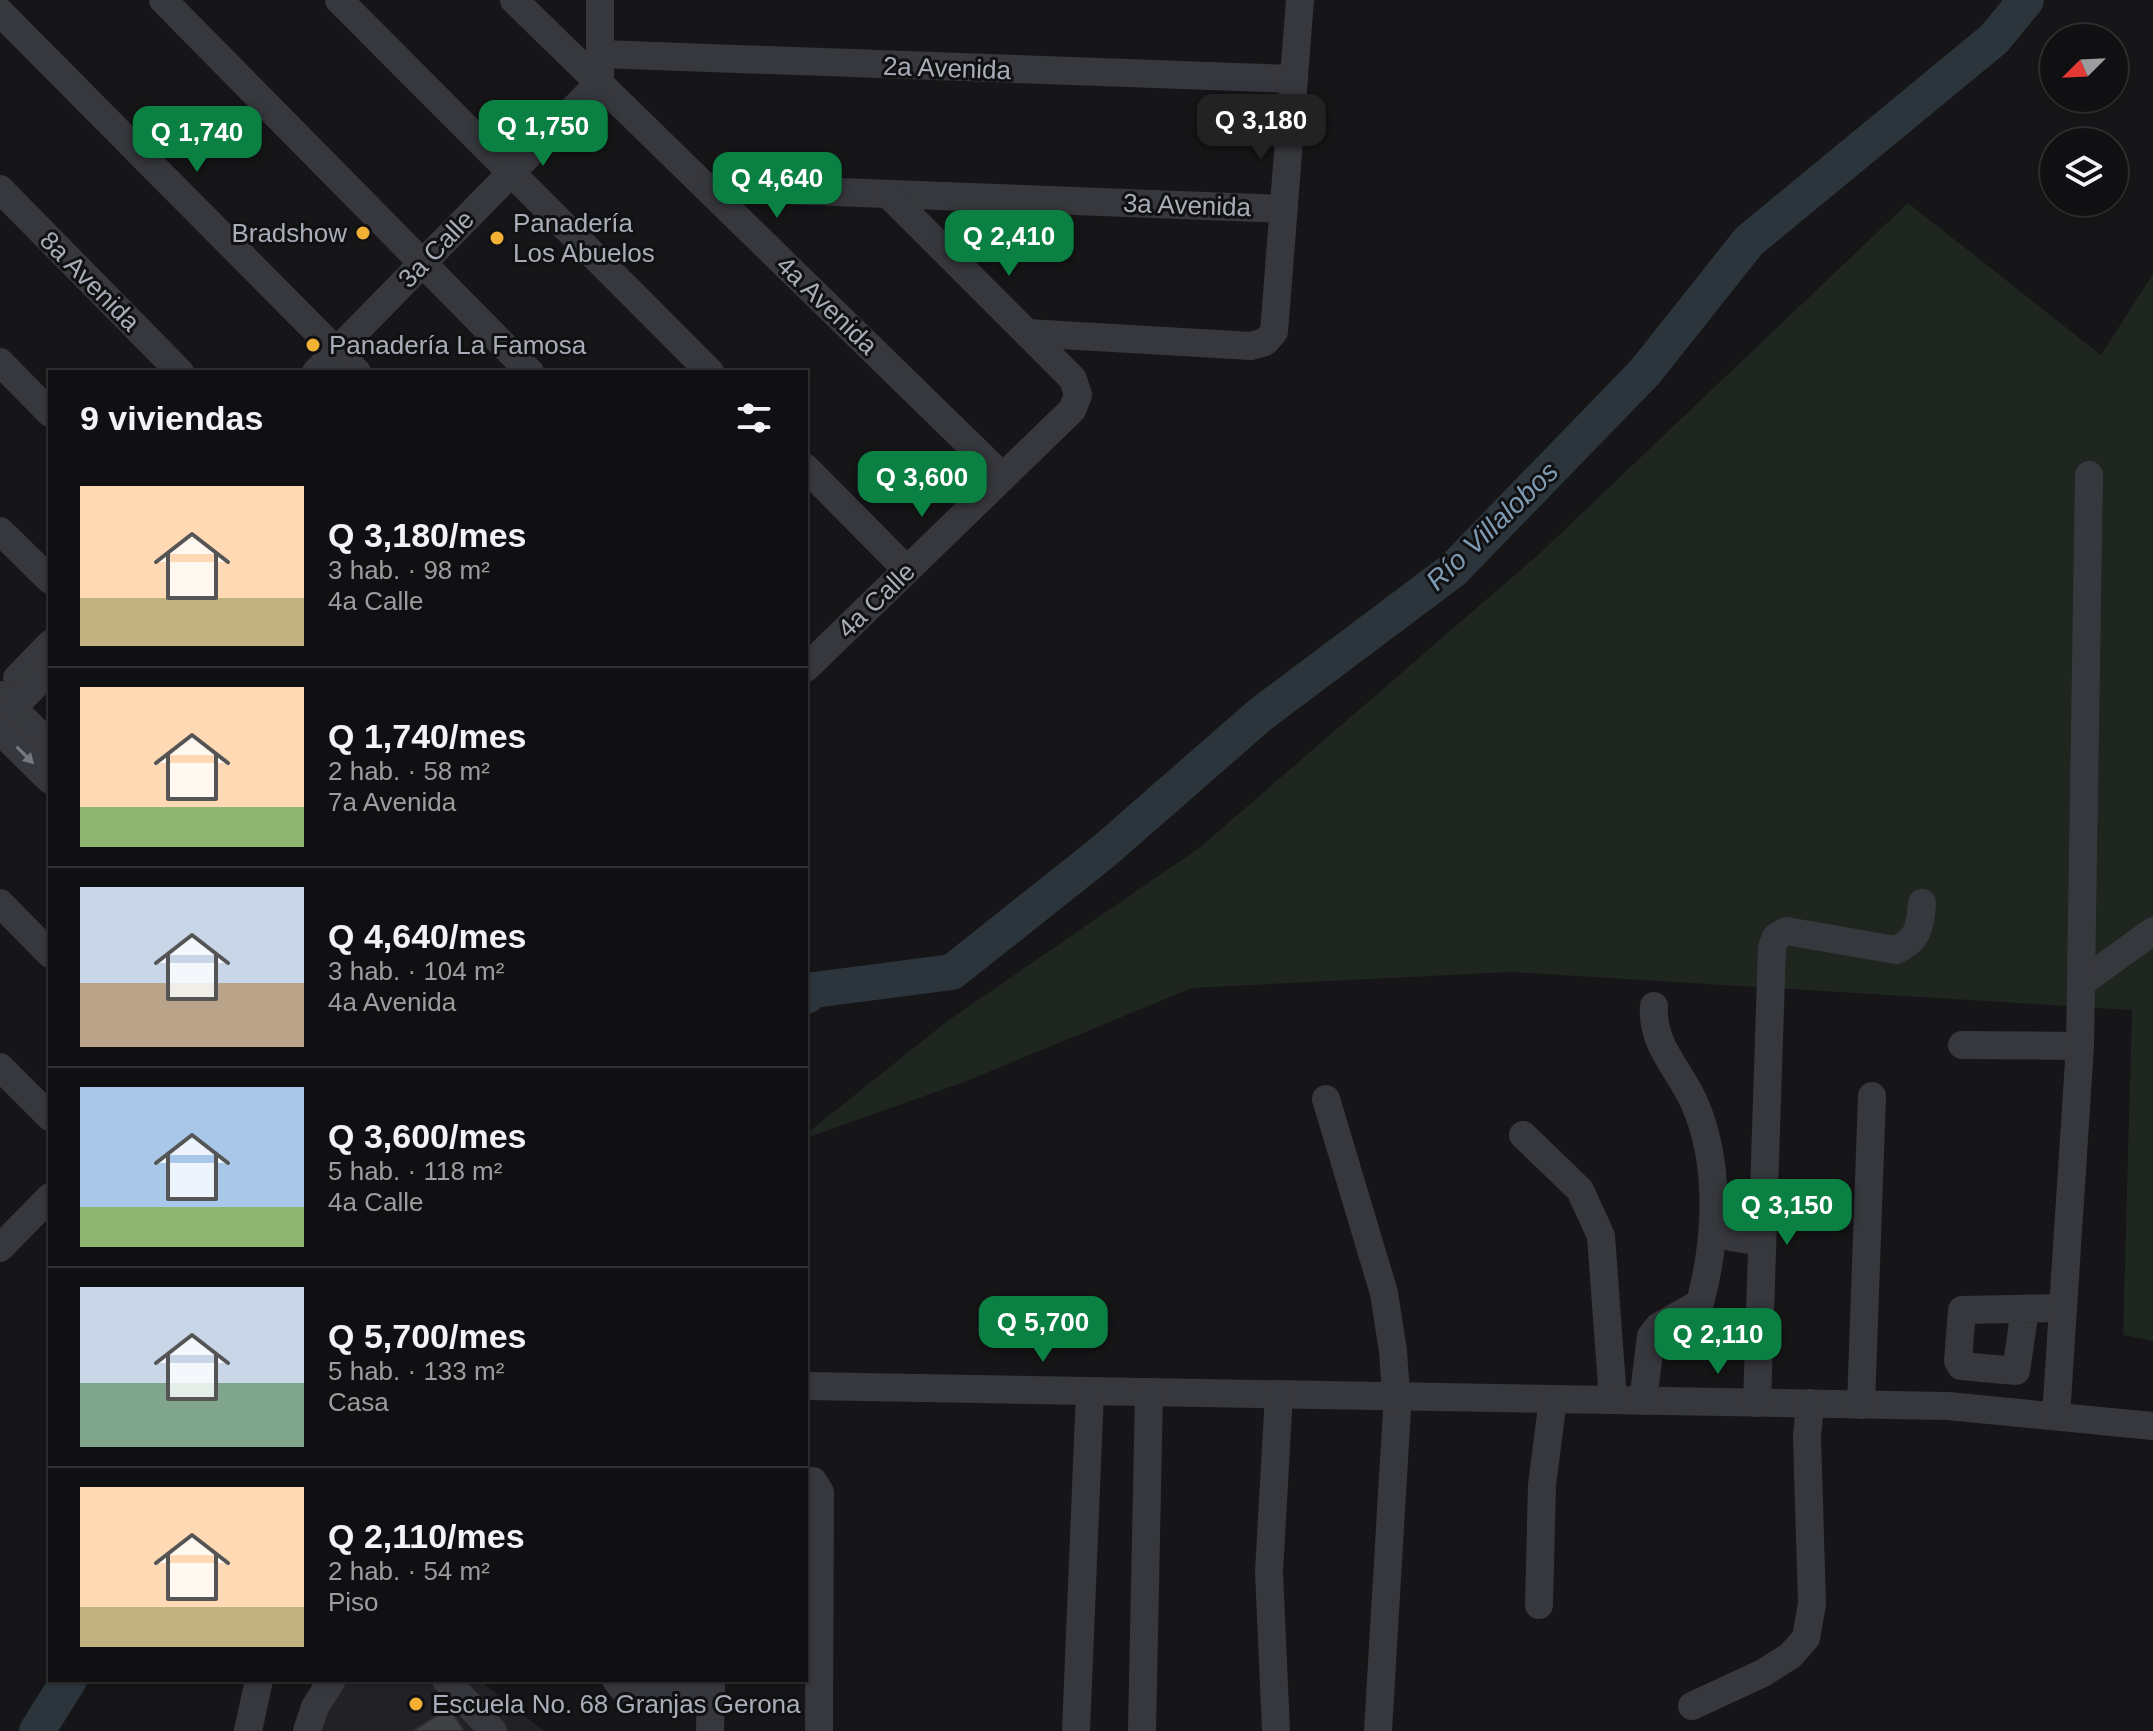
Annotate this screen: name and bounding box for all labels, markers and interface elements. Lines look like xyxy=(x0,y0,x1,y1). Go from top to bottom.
north arrow xyxy=(2040,24,2128,112)
map controls xyxy=(2040,24,2128,216)
street label: 2a Avenida xyxy=(882,51,1012,85)
pin: Q 3,180 xyxy=(1187,94,1335,162)
pin: Q 1,750 xyxy=(469,100,617,168)
text: Q 3,180 xyxy=(1215,105,1307,135)
pin: Q 1,740 xyxy=(123,106,271,174)
text: Q 1,750 xyxy=(497,111,589,141)
text: Q 1,740 xyxy=(151,117,243,147)
button: layers xyxy=(2040,128,2128,216)
pin: Q 4,640 xyxy=(703,152,851,220)
text: Q 4,640 xyxy=(731,163,823,193)
street label: 3a Avenida xyxy=(1122,188,1252,222)
street label: 3a Calle xyxy=(392,204,480,294)
place label: Panadería Los Abuelos xyxy=(513,208,655,268)
pin: Q 2,410 xyxy=(935,210,1083,278)
place label: Bradshow xyxy=(231,218,347,248)
text: Q 2,410 xyxy=(963,221,1055,251)
marker: Bradshow xyxy=(354,224,372,242)
street label: 8a Avenida xyxy=(34,225,146,337)
marker: Panadería Los Abuelos xyxy=(488,229,506,247)
street label: 4a Avenida xyxy=(770,250,884,361)
place label: Panadería La Famosa xyxy=(329,330,587,360)
marker: Panadería La Famosa xyxy=(304,336,322,354)
icon: filters xyxy=(732,396,776,440)
text: 9 viviendas xyxy=(80,399,263,437)
pin: Q 3,600 xyxy=(848,451,996,519)
water label: Río Villalobos xyxy=(1420,456,1564,596)
text: Q 3,600 xyxy=(876,462,968,492)
text: Q 3,180/mes xyxy=(328,516,526,554)
icon: home xyxy=(144,518,240,614)
text: 3 hab. · 98 m² xyxy=(328,555,490,585)
street label: 4a Calle xyxy=(831,556,921,644)
text: 4a Calle xyxy=(328,586,423,616)
text: Q 1,740/mes xyxy=(328,717,526,755)
icon: home xyxy=(144,719,240,815)
one-way arrow xyxy=(15,746,34,764)
text: 2 hab. · 58 m² xyxy=(328,756,490,786)
text: 7a Avenida xyxy=(328,787,456,817)
text: Q 4,640/mes xyxy=(328,917,526,955)
icon: home xyxy=(144,919,240,1015)
text: 3 hab. · 104 m² xyxy=(328,956,504,986)
text: 4a Avenida xyxy=(328,987,456,1017)
text: Q 3,600/mes xyxy=(328,1117,526,1155)
icon: home xyxy=(144,1119,240,1215)
text: 5 hab. · 118 m² xyxy=(328,1156,502,1186)
pin: Q 3,150 xyxy=(1713,1179,1861,1247)
text: 4a Calle xyxy=(328,1187,423,1217)
text: Q 3,150 xyxy=(1741,1190,1833,1220)
pin: Q 5,700 xyxy=(969,1296,1117,1364)
text: Q 5,700 xyxy=(997,1307,1089,1337)
pin: Q 2,110 xyxy=(1644,1308,1792,1376)
text: Q 5,700/mes xyxy=(328,1317,526,1355)
icon: home xyxy=(144,1319,240,1415)
text: Q 2,110 xyxy=(1672,1319,1764,1349)
text: 5 hab. · 133 m² xyxy=(328,1356,504,1386)
text: Casa xyxy=(328,1387,389,1417)
text: Q 2,110/mes xyxy=(328,1517,525,1555)
icon: home xyxy=(144,1519,240,1615)
text: 2 hab. · 54 m² xyxy=(328,1556,490,1586)
text: Piso xyxy=(328,1587,379,1617)
place label: Escuela No. 68 Granjas Gerona xyxy=(432,1689,801,1719)
marker: Escuela No. 68 Granjas Gerona xyxy=(407,1695,425,1713)

